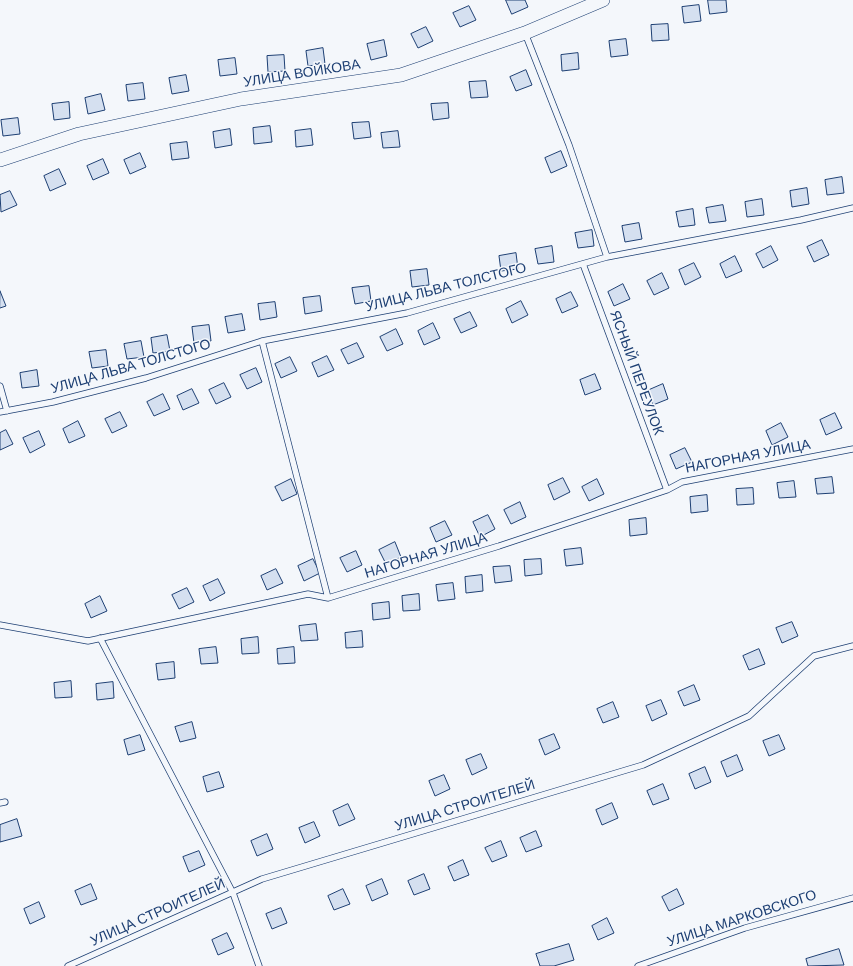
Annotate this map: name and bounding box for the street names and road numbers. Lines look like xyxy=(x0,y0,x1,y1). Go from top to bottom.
street label: УЛИЦА ВОЙКОВА xyxy=(242,56,362,92)
street label: УЛИЦА ЛЬВА ТОЛСТОГО xyxy=(364,260,528,316)
street label: ЯСНЫЙ ПЕРЕУЛОК xyxy=(606,308,666,438)
street label: УЛИЦА ЛЬВА ТОЛСТОГО xyxy=(49,336,213,398)
street label: НАГОРНАЯ УЛИЦА xyxy=(684,437,812,477)
street label: НАГОРНАЯ УЛИЦА xyxy=(363,529,489,583)
street label: УЛИЦА СТРОИТЕЛЕЙ xyxy=(393,777,537,835)
street label: УЛИЦА СТРОИТЕЛЕЙ xyxy=(88,876,228,950)
street label: УЛИЦА МАРКОВСКОГО xyxy=(665,887,819,951)

